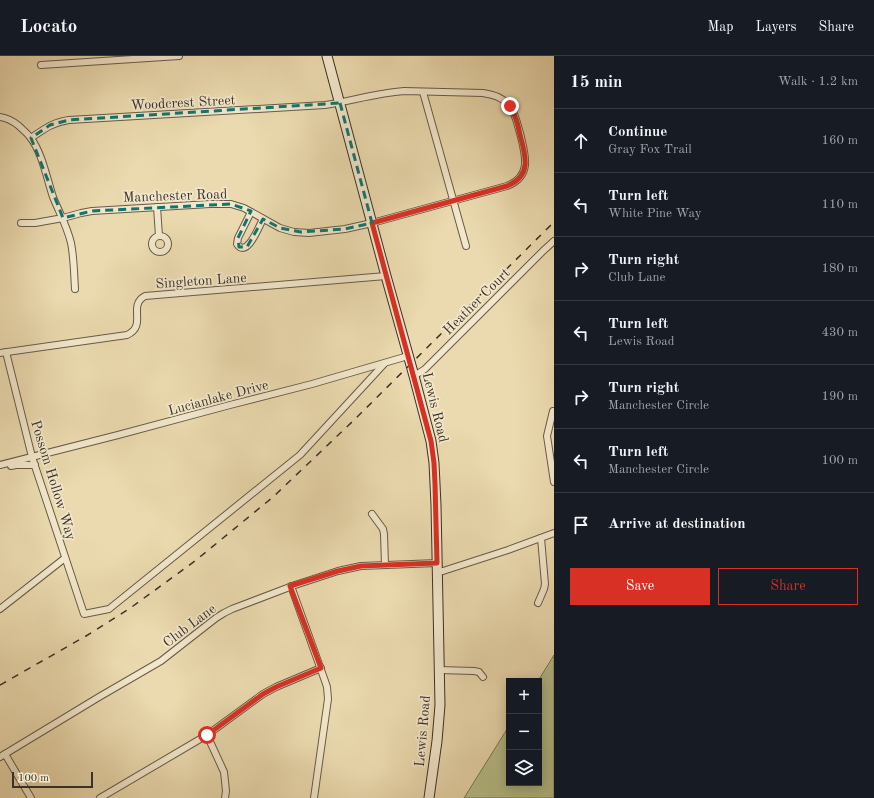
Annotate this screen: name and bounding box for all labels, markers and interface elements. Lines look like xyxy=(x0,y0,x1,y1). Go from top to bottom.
text: Locato xyxy=(20,18,77,37)
text: Map xyxy=(708,20,734,34)
text: Layers xyxy=(756,20,797,34)
text: Share xyxy=(819,20,854,34)
text: 15 min xyxy=(570,74,623,91)
text: Walk · 1.2 km xyxy=(778,75,858,88)
street label: Woodcrest Street xyxy=(130,93,236,113)
route end xyxy=(501,97,519,115)
text: Continue xyxy=(608,125,667,140)
icon: ahead xyxy=(570,130,592,152)
text: 160 m xyxy=(821,134,858,147)
text: Gray Fox Trail xyxy=(608,143,692,156)
street label: Manchester Road xyxy=(123,187,228,205)
text: Turn left xyxy=(608,189,668,204)
icon: left xyxy=(570,194,592,216)
text: 110 m xyxy=(821,198,858,211)
text: White Pine Way xyxy=(608,207,702,220)
text: Turn right xyxy=(608,253,679,268)
icon: right xyxy=(570,258,592,280)
text: 180 m xyxy=(821,262,858,275)
street label: Heather Court xyxy=(441,266,513,338)
street label: Singleton Lane xyxy=(155,271,247,291)
text: Club Lane xyxy=(608,271,666,284)
text: Turn left xyxy=(608,317,668,332)
icon: left xyxy=(570,322,592,344)
text: 430 m xyxy=(821,326,858,339)
text: Lewis Road xyxy=(608,335,675,348)
street label: Lewis Road xyxy=(420,371,450,444)
street label: Lucianlake Drive xyxy=(167,378,270,418)
text: Turn right xyxy=(608,381,679,396)
icon: right xyxy=(570,386,592,408)
text: 190 m xyxy=(821,390,858,403)
text: Manchester Circle xyxy=(608,399,709,412)
street label: Possom Hollow Way xyxy=(28,419,78,543)
text: Turn left xyxy=(608,445,668,460)
icon: left xyxy=(570,450,592,472)
text: 100 m xyxy=(821,454,858,467)
text: Manchester Circle xyxy=(608,463,709,476)
icon: arrive xyxy=(570,514,592,536)
text: Arrive at destination xyxy=(608,517,746,532)
button: Save xyxy=(570,568,710,605)
button: Share xyxy=(718,568,858,605)
street label: Club Lane xyxy=(161,602,219,650)
map controls xyxy=(506,678,542,786)
button: + xyxy=(506,678,542,714)
street label: Lewis Road xyxy=(413,695,433,767)
button: − xyxy=(506,714,542,750)
route start xyxy=(198,726,216,744)
button: layers xyxy=(506,750,542,786)
scale bar xyxy=(12,770,93,789)
text: 100 m xyxy=(18,773,49,784)

